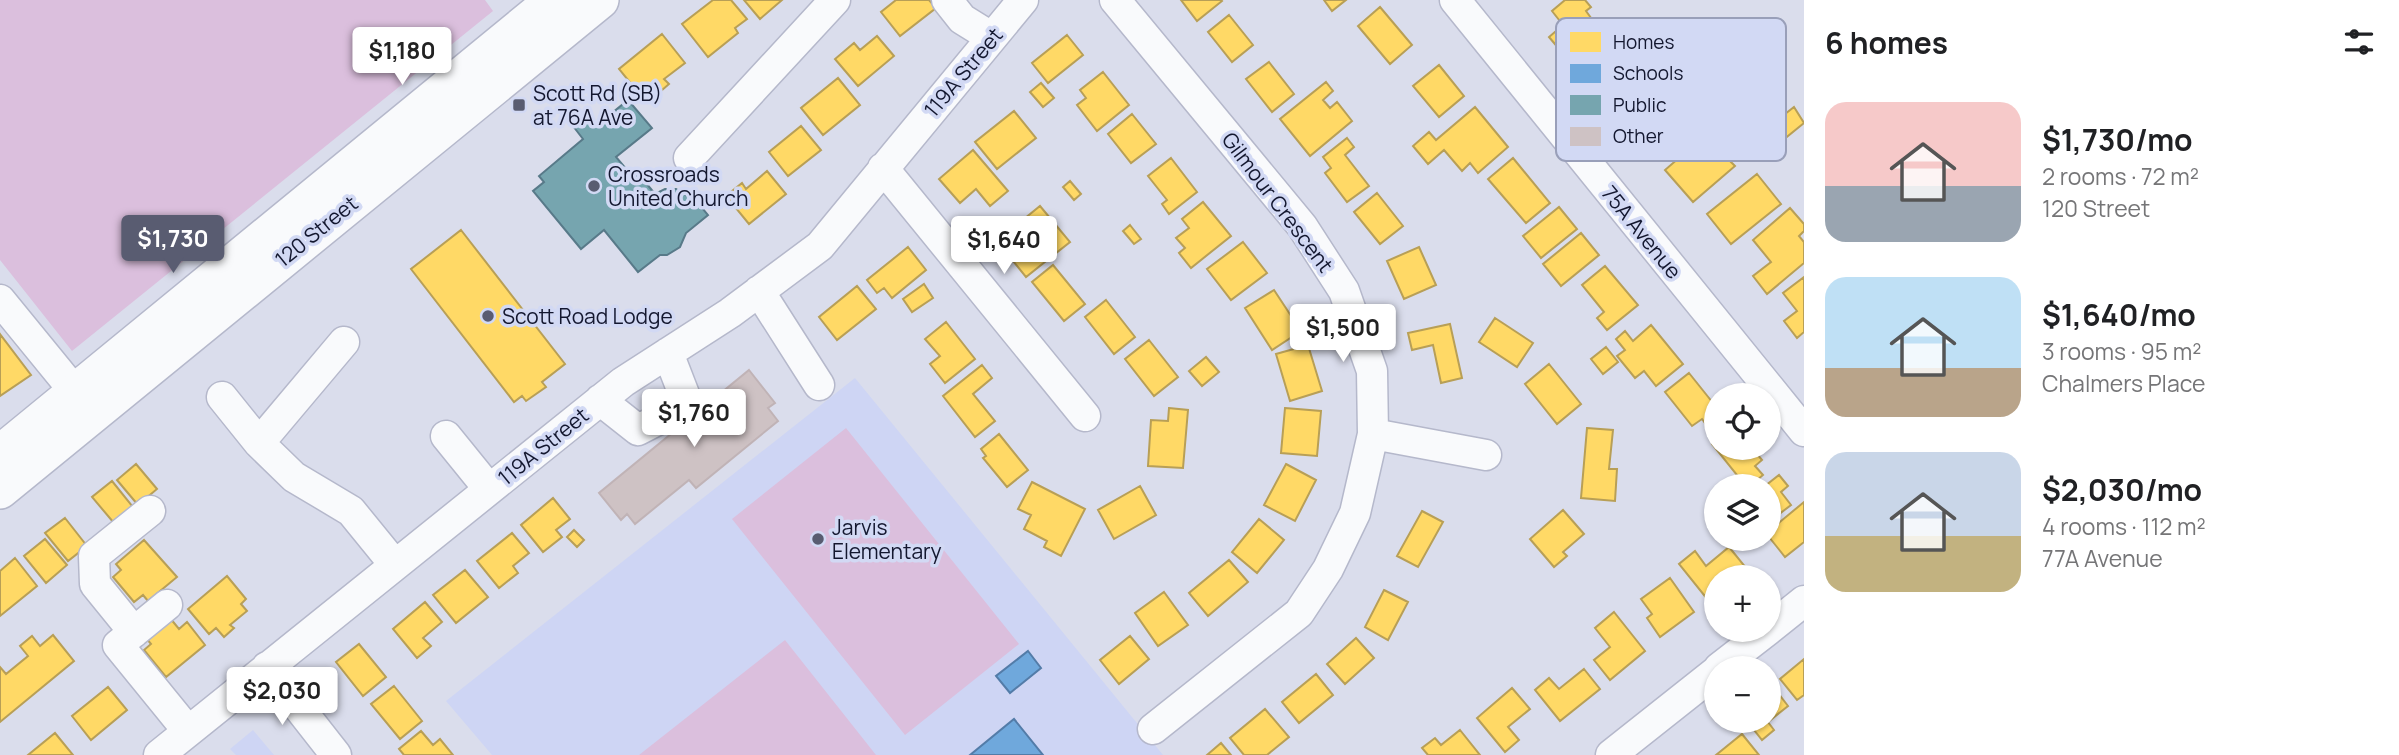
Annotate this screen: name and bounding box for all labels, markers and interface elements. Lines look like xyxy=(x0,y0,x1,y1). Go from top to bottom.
legend xyxy=(1556,18,1786,161)
street label: 119A Street xyxy=(917,21,1009,123)
text: 6 homes xyxy=(1825,22,1948,63)
icon: filters xyxy=(2340,23,2378,61)
pin: $1,180 xyxy=(345,28,459,87)
text: Homes xyxy=(1613,29,1674,55)
text: $1,180 xyxy=(368,34,436,66)
text: Schools xyxy=(1613,60,1683,86)
place label: Scott Rd (SB) at 76A Ave xyxy=(533,79,662,131)
text: Public xyxy=(1613,92,1666,118)
marker: Scott Rd (SB) at 76A Ave xyxy=(511,97,527,113)
text: $1,730/mo xyxy=(2042,119,2192,160)
text: Other xyxy=(1613,123,1664,149)
street label: Gilmour Crescent xyxy=(1216,126,1340,278)
icon: home xyxy=(1881,130,1965,214)
place label: Crossroads United Church xyxy=(608,160,748,212)
text: 2 rooms · 72 m² xyxy=(2042,160,2199,192)
marker: Crossroads United Church xyxy=(586,178,602,194)
street label: 75A Avenue xyxy=(1596,180,1688,284)
street label: 120 Street xyxy=(269,189,363,273)
text: 120 Street xyxy=(2042,192,2150,224)
pin: $1,730 xyxy=(116,216,230,275)
pin: $1,640 xyxy=(947,216,1061,276)
text: $1,730 xyxy=(137,222,209,254)
text: $1,640 xyxy=(967,223,1041,255)
text: $1,640/mo xyxy=(2042,294,2196,335)
place label: Scott Road Lodge xyxy=(502,302,673,330)
pin: $1,500 xyxy=(1286,304,1400,364)
icon: home xyxy=(1881,305,1965,389)
marker: Scott Road Lodge xyxy=(480,308,496,324)
text: $1,500 xyxy=(1306,311,1380,343)
text: 3 rooms · 95 m² xyxy=(2042,335,2201,367)
text: Chalmers Place xyxy=(2042,367,2206,399)
map controls xyxy=(1704,383,1781,733)
button: locate xyxy=(1704,383,1781,460)
pin: $1,760 xyxy=(637,390,751,449)
text: $1,760 xyxy=(658,396,730,428)
street label: 119A Street xyxy=(492,401,594,491)
text: $2,030/mo xyxy=(2042,469,2202,510)
button: layers xyxy=(1704,474,1781,551)
icon: home xyxy=(1881,480,1965,564)
text: 4 rooms · 112 m² xyxy=(2042,510,2206,542)
place label: Jarvis Elementary xyxy=(832,513,942,565)
marker: Jarvis Elementary xyxy=(810,531,826,547)
text: 77A Avenue xyxy=(2042,542,2163,574)
button: + xyxy=(1704,565,1781,642)
button: − xyxy=(1704,656,1781,733)
pin: $2,030 xyxy=(225,668,339,727)
text: $2,030 xyxy=(243,674,321,706)

